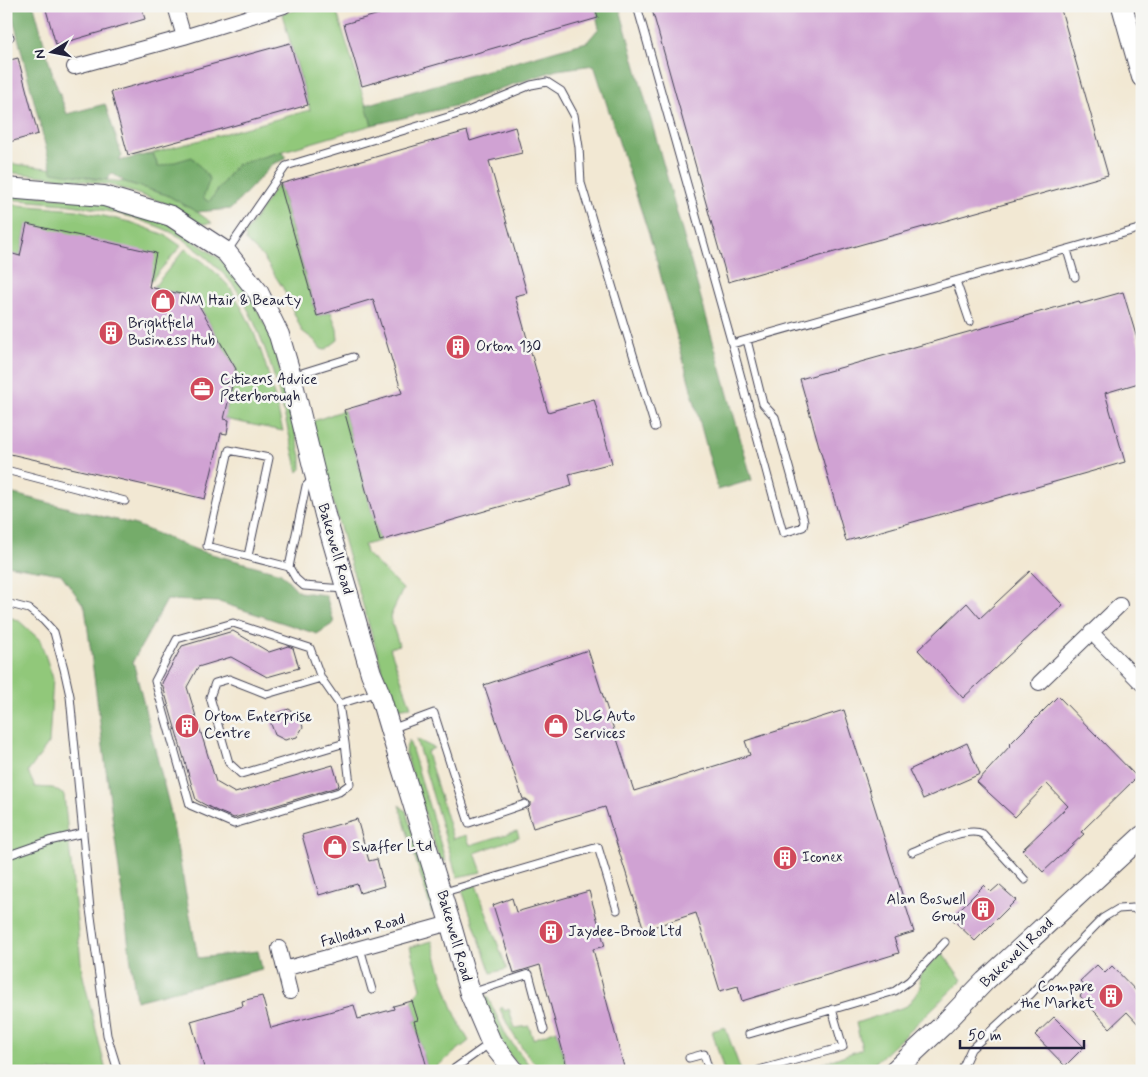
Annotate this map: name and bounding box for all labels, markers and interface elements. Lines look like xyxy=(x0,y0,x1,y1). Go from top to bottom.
north arrow xyxy=(28,28,78,78)
text: N xyxy=(31,48,50,60)
shop icon: NM Hair & Beauty xyxy=(150,288,176,314)
place label: NM Hair & Beauty xyxy=(180,291,302,311)
place label: Brightfield Business Hub xyxy=(128,314,215,351)
building icon: Brightfield Business Hub xyxy=(98,320,124,346)
building icon: Orton 130 xyxy=(445,334,471,360)
place label: Orton 130 xyxy=(476,337,541,357)
place label: Citizens Advice Peterborough xyxy=(220,370,317,407)
office icon: Citizens Advice Peterborough xyxy=(189,376,215,402)
street label: Bakewell Road xyxy=(312,501,358,597)
place label: Orton Enterprise Centre xyxy=(204,707,312,744)
place label: DLG Auto Services xyxy=(574,707,636,744)
building icon: Orton Enterprise Centre xyxy=(174,713,200,739)
shop icon: DLG Auto Services xyxy=(543,713,569,739)
shop icon: Swaffer Ltd xyxy=(322,834,348,860)
place label: Swaffer Ltd xyxy=(352,837,432,857)
building icon: Iconex xyxy=(772,845,798,871)
place label: Iconex xyxy=(802,848,842,868)
street label: Bakewell Road xyxy=(431,888,477,984)
place label: Alan Boswell Group xyxy=(887,890,966,927)
building icon: Alan Boswell Group xyxy=(970,896,996,922)
street label: Fallodan Road xyxy=(318,909,408,953)
street label: Bakewell Road xyxy=(976,914,1058,992)
building icon: Jaydee-Brook Ltd xyxy=(538,919,564,945)
place label: Jaydee-Brook Ltd xyxy=(568,922,682,942)
place label: Compare the Market xyxy=(1020,977,1094,1014)
building icon: Compare the Market xyxy=(1098,983,1124,1009)
scale bar xyxy=(960,1017,1084,1049)
text: 50 m xyxy=(968,1026,1002,1046)

